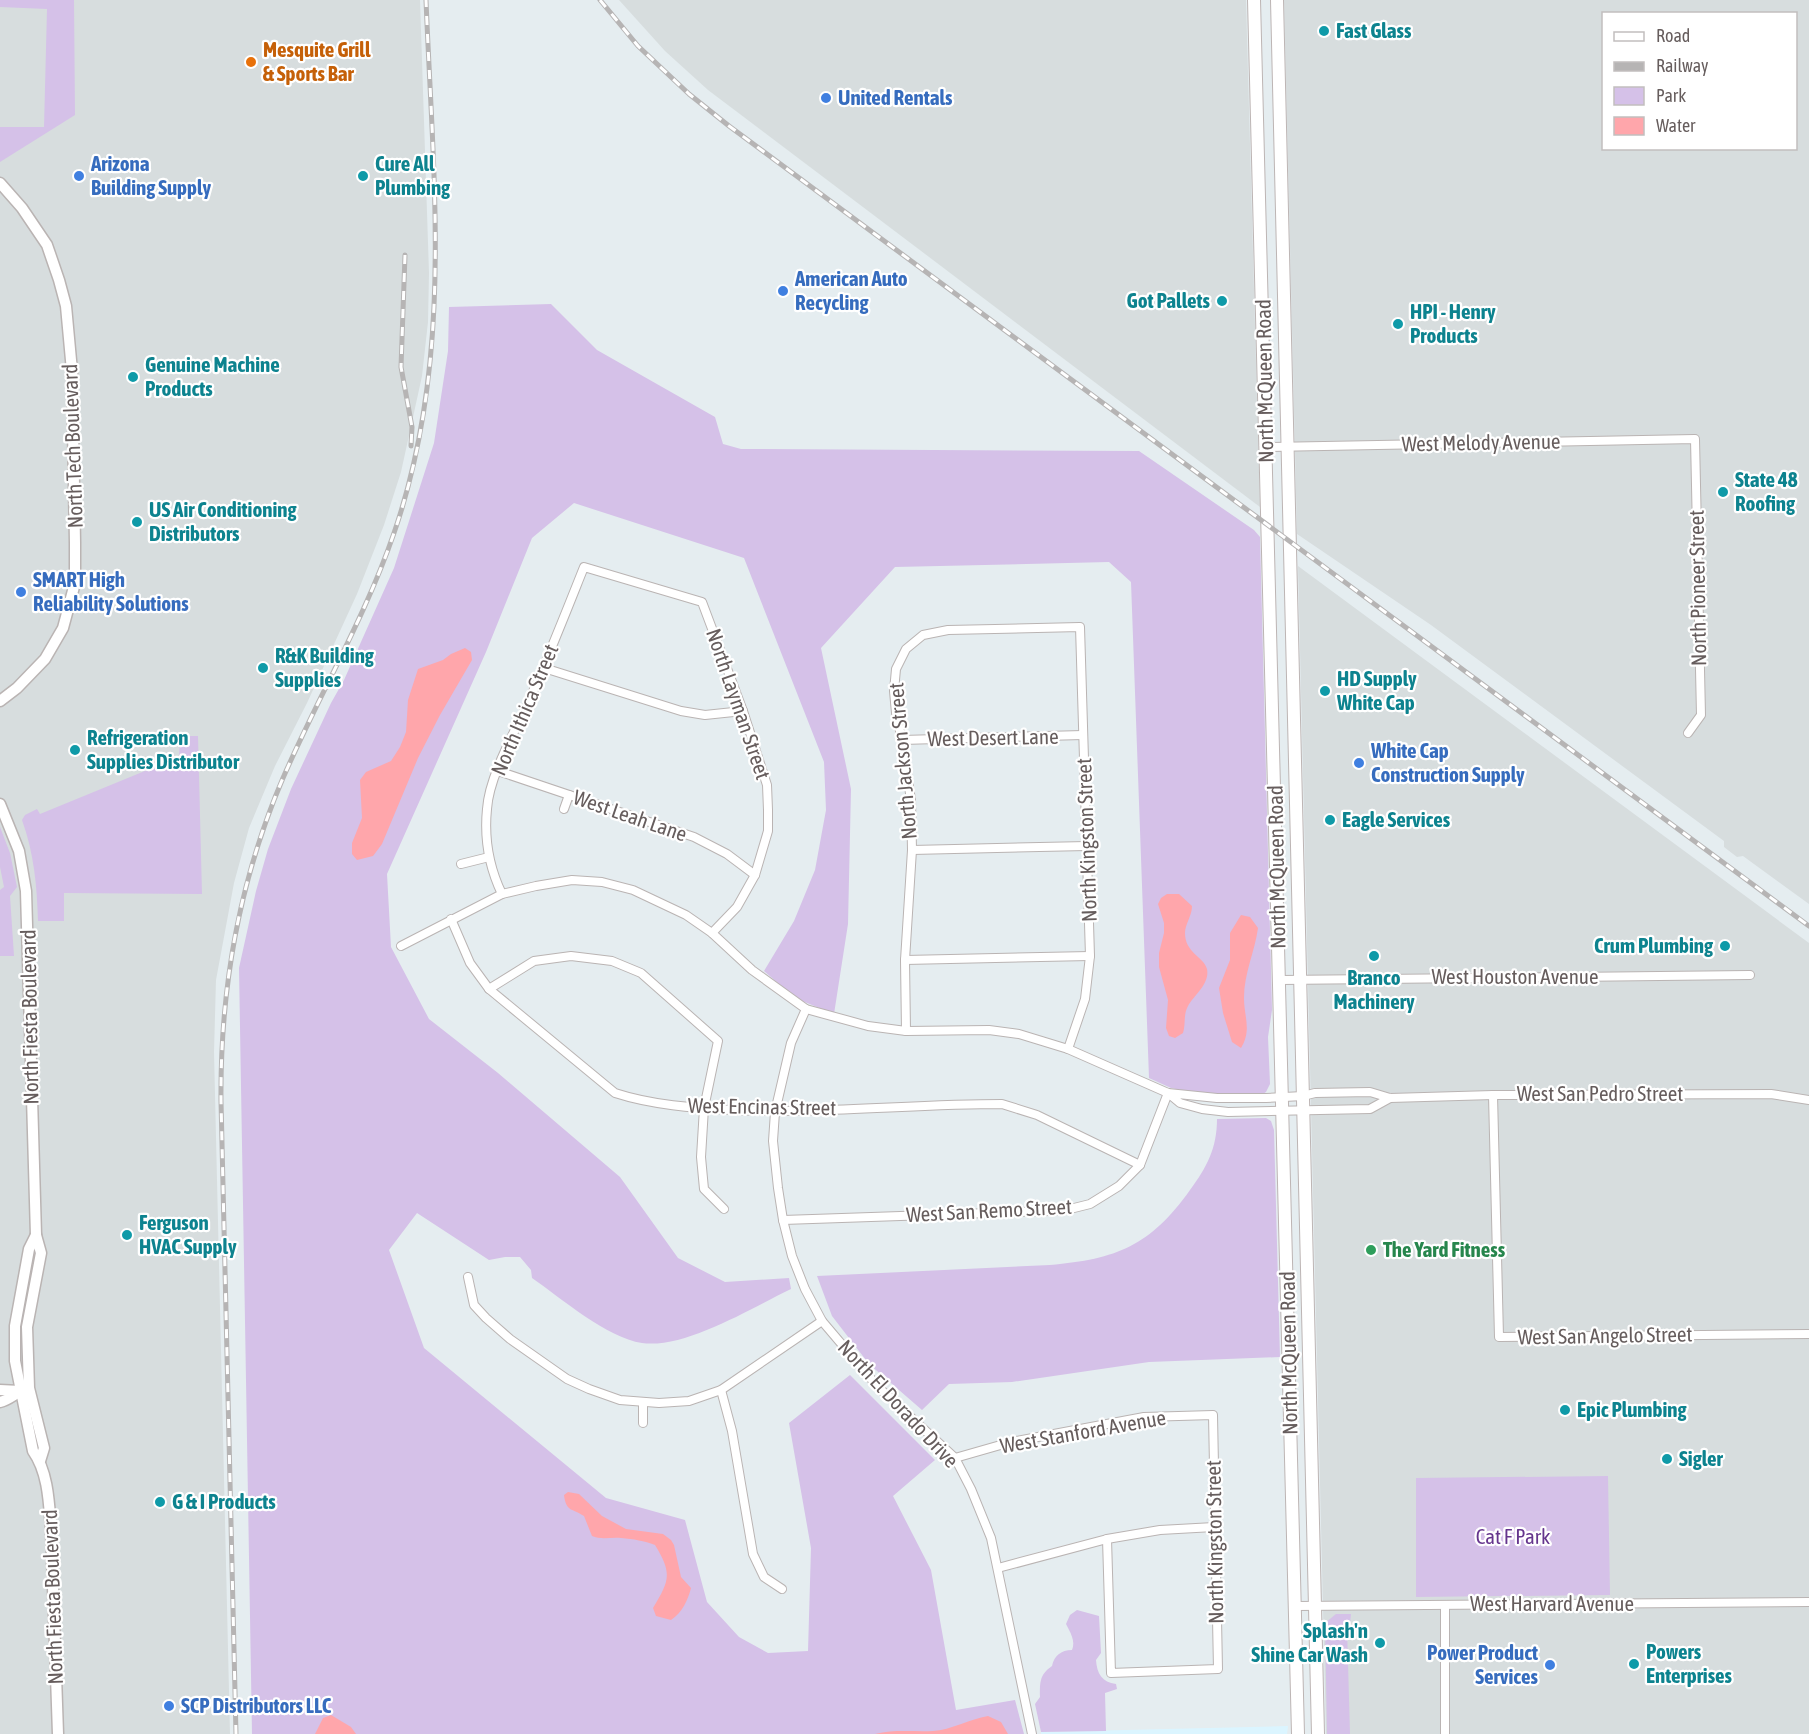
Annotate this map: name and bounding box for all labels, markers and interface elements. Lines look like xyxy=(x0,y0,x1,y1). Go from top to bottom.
legend xyxy=(1602,12,1797,150)
place label: Fast Glass xyxy=(1336,18,1412,42)
marker: Fast Glass xyxy=(1317,24,1331,38)
text: Road xyxy=(1656,25,1690,46)
place label: Mesquite Grill & Sports Bar xyxy=(263,37,371,85)
marker: Mesquite Grill & Sports Bar xyxy=(244,55,258,69)
text: Railway xyxy=(1656,55,1708,76)
place label: United Rentals xyxy=(838,85,953,109)
text: Park xyxy=(1656,85,1686,106)
marker: United Rentals xyxy=(819,91,833,105)
text: Water xyxy=(1656,115,1696,136)
place label: Arizona Building Supply xyxy=(90,151,211,199)
place label: Cure All Plumbing xyxy=(375,151,451,199)
marker: Arizona Building Supply xyxy=(72,169,86,183)
marker: Cure All Plumbing xyxy=(356,169,370,183)
place label: American Auto Recycling xyxy=(794,266,908,314)
marker: American Auto Recycling xyxy=(776,284,790,298)
place label: Got Pallets xyxy=(1127,288,1211,312)
marker: Got Pallets xyxy=(1215,294,1229,308)
street label: North McQueen Road xyxy=(1251,299,1277,463)
place label: HPI - Henry Products xyxy=(1410,299,1496,347)
marker: HPI - Henry Products xyxy=(1391,317,1405,331)
place label: Genuine Machine Products xyxy=(145,352,280,400)
street label: North Tech Boulevard xyxy=(57,363,87,529)
marker: Genuine Machine Products xyxy=(126,370,140,384)
street label: West Melody Avenue xyxy=(1401,429,1561,455)
place label: State 48 Roofing xyxy=(1735,467,1798,515)
marker: State 48 Roofing xyxy=(1716,485,1730,499)
place label: US Air Conditioning Distributors xyxy=(149,497,298,545)
street label: North Pioneer Street xyxy=(1684,510,1710,666)
marker: US Air Conditioning Distributors xyxy=(130,515,144,529)
place label: SMART High Reliability Solutions xyxy=(33,567,189,615)
marker: SMART High Reliability Solutions xyxy=(14,585,28,599)
street label: North Layman Street xyxy=(702,625,776,782)
street label: North Ithica Street xyxy=(486,640,563,779)
place label: R&K Building Supplies xyxy=(275,643,375,691)
marker: R&K Building Supplies xyxy=(256,661,270,675)
place label: HD Supply White Cap xyxy=(1336,666,1417,714)
street label: North Jackson Street xyxy=(883,682,921,840)
marker: HD Supply White Cap xyxy=(1318,684,1332,698)
street label: West Desert Lane xyxy=(927,724,1059,750)
place label: Refrigeration Supplies Distributor xyxy=(87,725,240,773)
place label: White Cap Construction Supply xyxy=(1370,738,1525,786)
marker: Refrigeration Supplies Distributor xyxy=(68,743,82,757)
marker: White Cap Construction Supply xyxy=(1352,756,1366,770)
street label: North Kingston Street xyxy=(1071,758,1101,922)
street label: West Leah Lane xyxy=(570,784,690,846)
street label: North McQueen Road xyxy=(1263,785,1289,949)
place label: Eagle Services xyxy=(1342,807,1451,831)
marker: Eagle Services xyxy=(1323,813,1337,827)
street label: North Fiesta Boulevard xyxy=(15,929,43,1105)
place label: Crum Plumbing xyxy=(1594,933,1714,957)
marker: Crum Plumbing xyxy=(1718,939,1732,953)
marker: Branco Machinery xyxy=(1367,949,1381,963)
street label: West Houston Avenue xyxy=(1432,964,1599,988)
place label: Branco Machinery xyxy=(1333,965,1415,1013)
street label: West San Pedro Street xyxy=(1517,1081,1683,1105)
street label: West Encinas Street xyxy=(688,1093,836,1119)
street label: West San Remo Street xyxy=(905,1194,1073,1226)
place label: Ferguson HVAC Supply xyxy=(139,1210,237,1258)
marker: Ferguson HVAC Supply xyxy=(120,1228,134,1242)
place label: The Yard Fitness xyxy=(1383,1237,1506,1261)
marker: The Yard Fitness xyxy=(1364,1243,1378,1257)
street label: North McQueen Road xyxy=(1275,1271,1301,1435)
street label: West San Angelo Street xyxy=(1517,1321,1693,1349)
street label: North El Dorado Drive xyxy=(834,1335,964,1472)
place label: Epic Plumbing xyxy=(1577,1397,1687,1421)
marker: Epic Plumbing xyxy=(1558,1403,1572,1417)
street label: West Stanford Avenue xyxy=(998,1405,1168,1457)
place label: Sigler xyxy=(1679,1446,1724,1470)
marker: Sigler xyxy=(1660,1452,1674,1466)
street label: North Kingston Street xyxy=(1201,1460,1227,1624)
place label: G & I Products xyxy=(172,1489,276,1513)
marker: G & I Products xyxy=(153,1495,167,1509)
street label: North Fiesta Boulevard xyxy=(37,1509,67,1685)
park label: Cat F Park xyxy=(1476,1524,1550,1548)
street label: West Harvard Avenue xyxy=(1470,1591,1634,1615)
place label: Splash'n Shine Car Wash xyxy=(1251,1618,1368,1666)
marker: Splash'n Shine Car Wash xyxy=(1373,1636,1387,1650)
place label: Powers Enterprises xyxy=(1646,1639,1733,1687)
place label: Power Product Services xyxy=(1427,1640,1539,1688)
marker: Powers Enterprises xyxy=(1627,1657,1641,1671)
marker: Power Product Services xyxy=(1543,1658,1557,1672)
place label: SCP Distributors LLC xyxy=(181,1693,332,1717)
marker: SCP Distributors LLC xyxy=(162,1699,176,1713)

